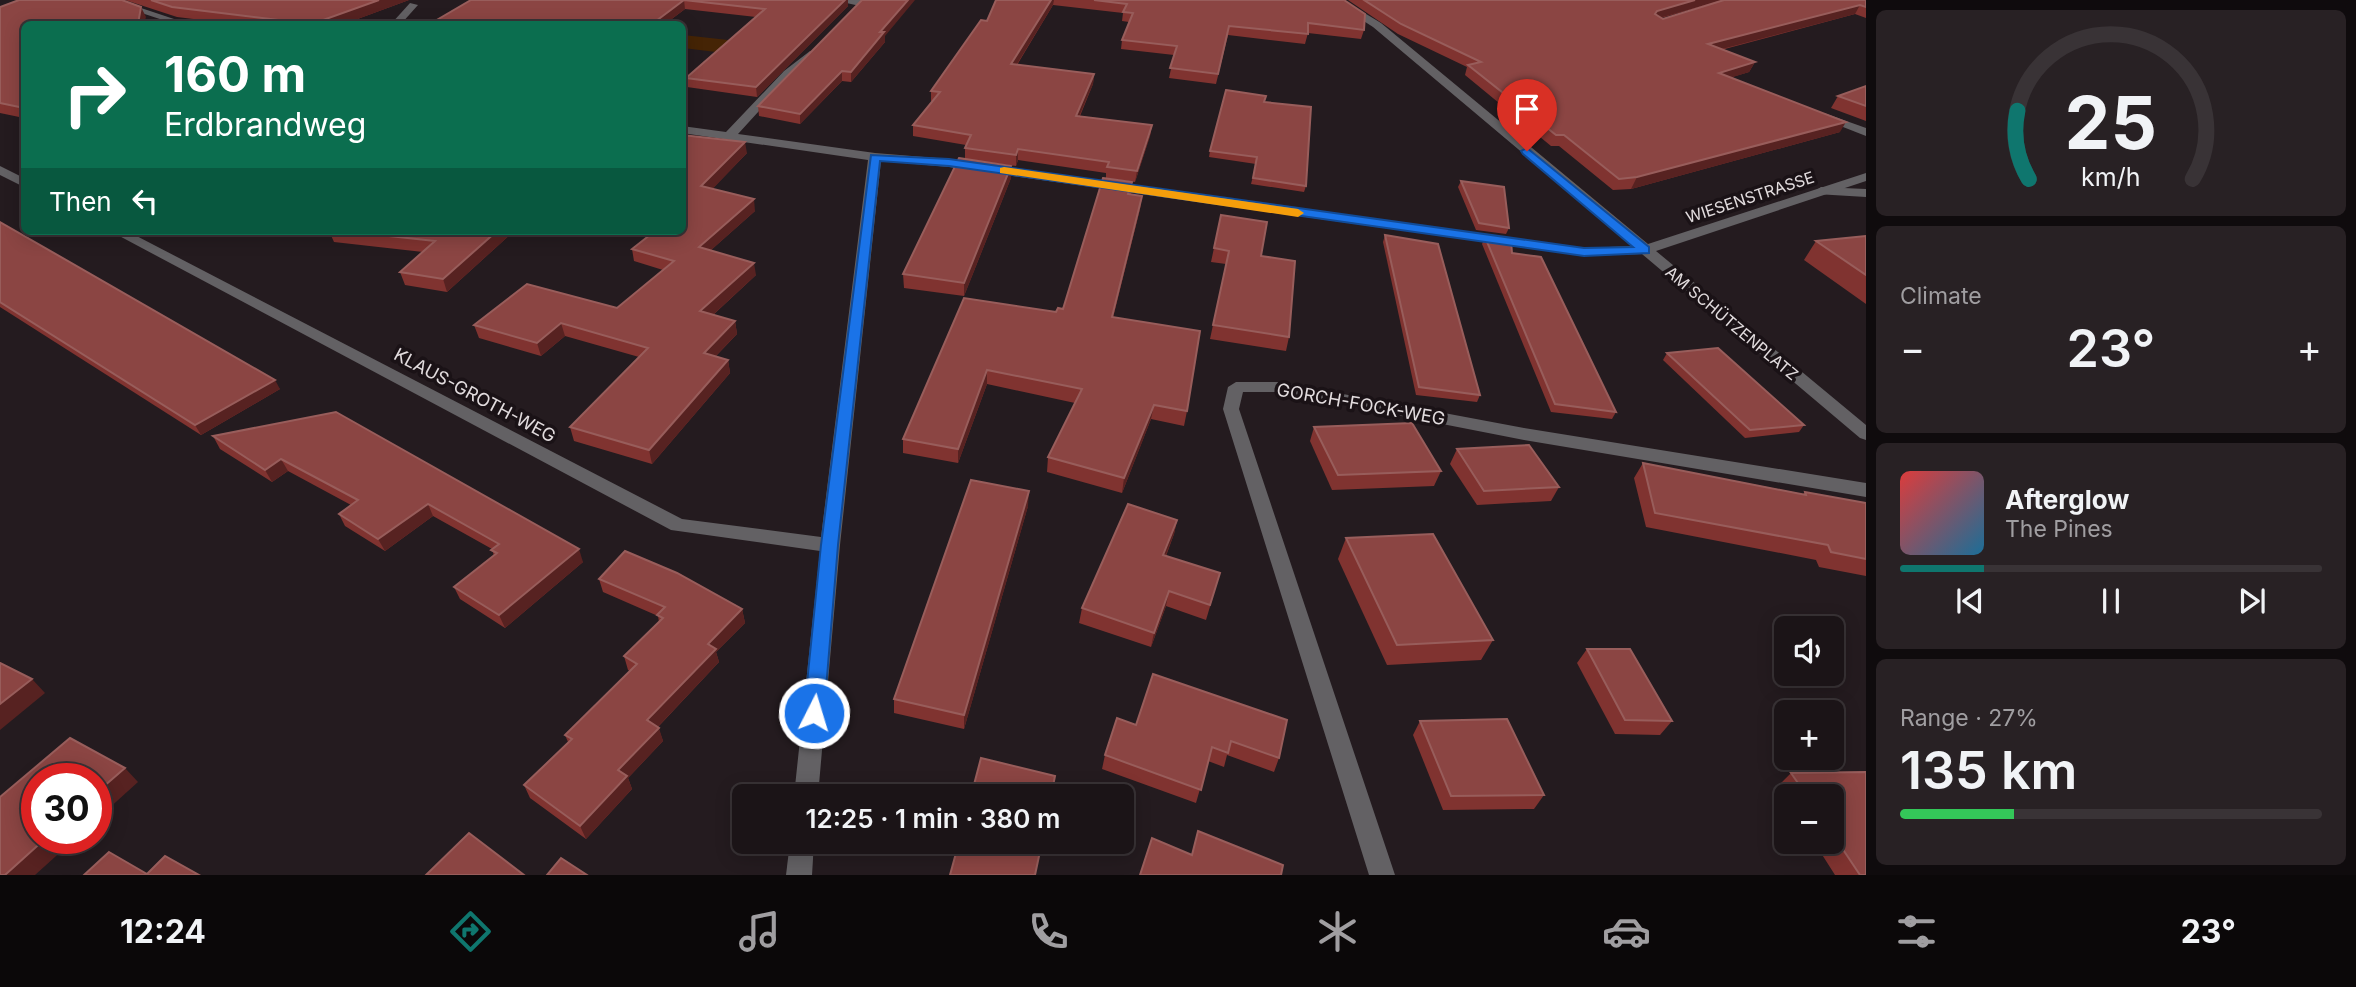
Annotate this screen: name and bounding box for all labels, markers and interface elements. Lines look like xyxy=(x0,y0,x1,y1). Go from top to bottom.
text: 160 m xyxy=(164,45,306,104)
icon: right xyxy=(49,49,140,140)
pin xyxy=(1497,79,1557,151)
text: 25 xyxy=(2065,79,2157,168)
icon: arrive xyxy=(1508,90,1546,128)
text: Erdbrandweg xyxy=(164,105,366,144)
text: km/h xyxy=(2081,162,2141,192)
street label: WIESENSTRASSE xyxy=(1683,167,1817,227)
icon: left xyxy=(126,182,164,220)
text: Then xyxy=(49,186,112,217)
street label: AM SCHÜTZENPLATZ xyxy=(1662,262,1802,384)
text: Climate xyxy=(1900,282,1982,310)
text: 23° xyxy=(2067,317,2155,380)
text: − xyxy=(1900,325,1925,371)
text: + xyxy=(2297,325,2322,371)
street label: KLAUS-GROTH-WEG xyxy=(391,343,559,447)
street label: GORCH-FOCK-WEG xyxy=(1275,379,1447,429)
text: Afterglow xyxy=(2005,484,2129,515)
text: The Pines xyxy=(2005,515,2113,543)
icon: previous xyxy=(1951,582,1989,620)
icon: pause xyxy=(2092,582,2130,620)
icon: next xyxy=(2233,582,2271,620)
map controls xyxy=(1774,616,1844,854)
button: sound xyxy=(1774,616,1844,686)
position arrow xyxy=(777,676,851,750)
button: + xyxy=(1774,700,1844,770)
text: Range · 27% xyxy=(1900,704,2038,732)
text: 135 km xyxy=(1900,739,2077,802)
speed limit sign: 30 xyxy=(21,763,112,854)
button: − xyxy=(1774,784,1844,854)
text: 12:25 · 1 min · 380 m xyxy=(806,803,1060,834)
icon: directions xyxy=(446,907,495,956)
icon: music xyxy=(735,907,784,956)
icon: phone xyxy=(1024,907,1073,956)
icon: climate xyxy=(1313,907,1362,956)
icon: car xyxy=(1602,907,1651,956)
icon: filters xyxy=(1892,907,1941,956)
text: 12:24 xyxy=(120,912,206,951)
text: 23° xyxy=(2181,912,2236,951)

